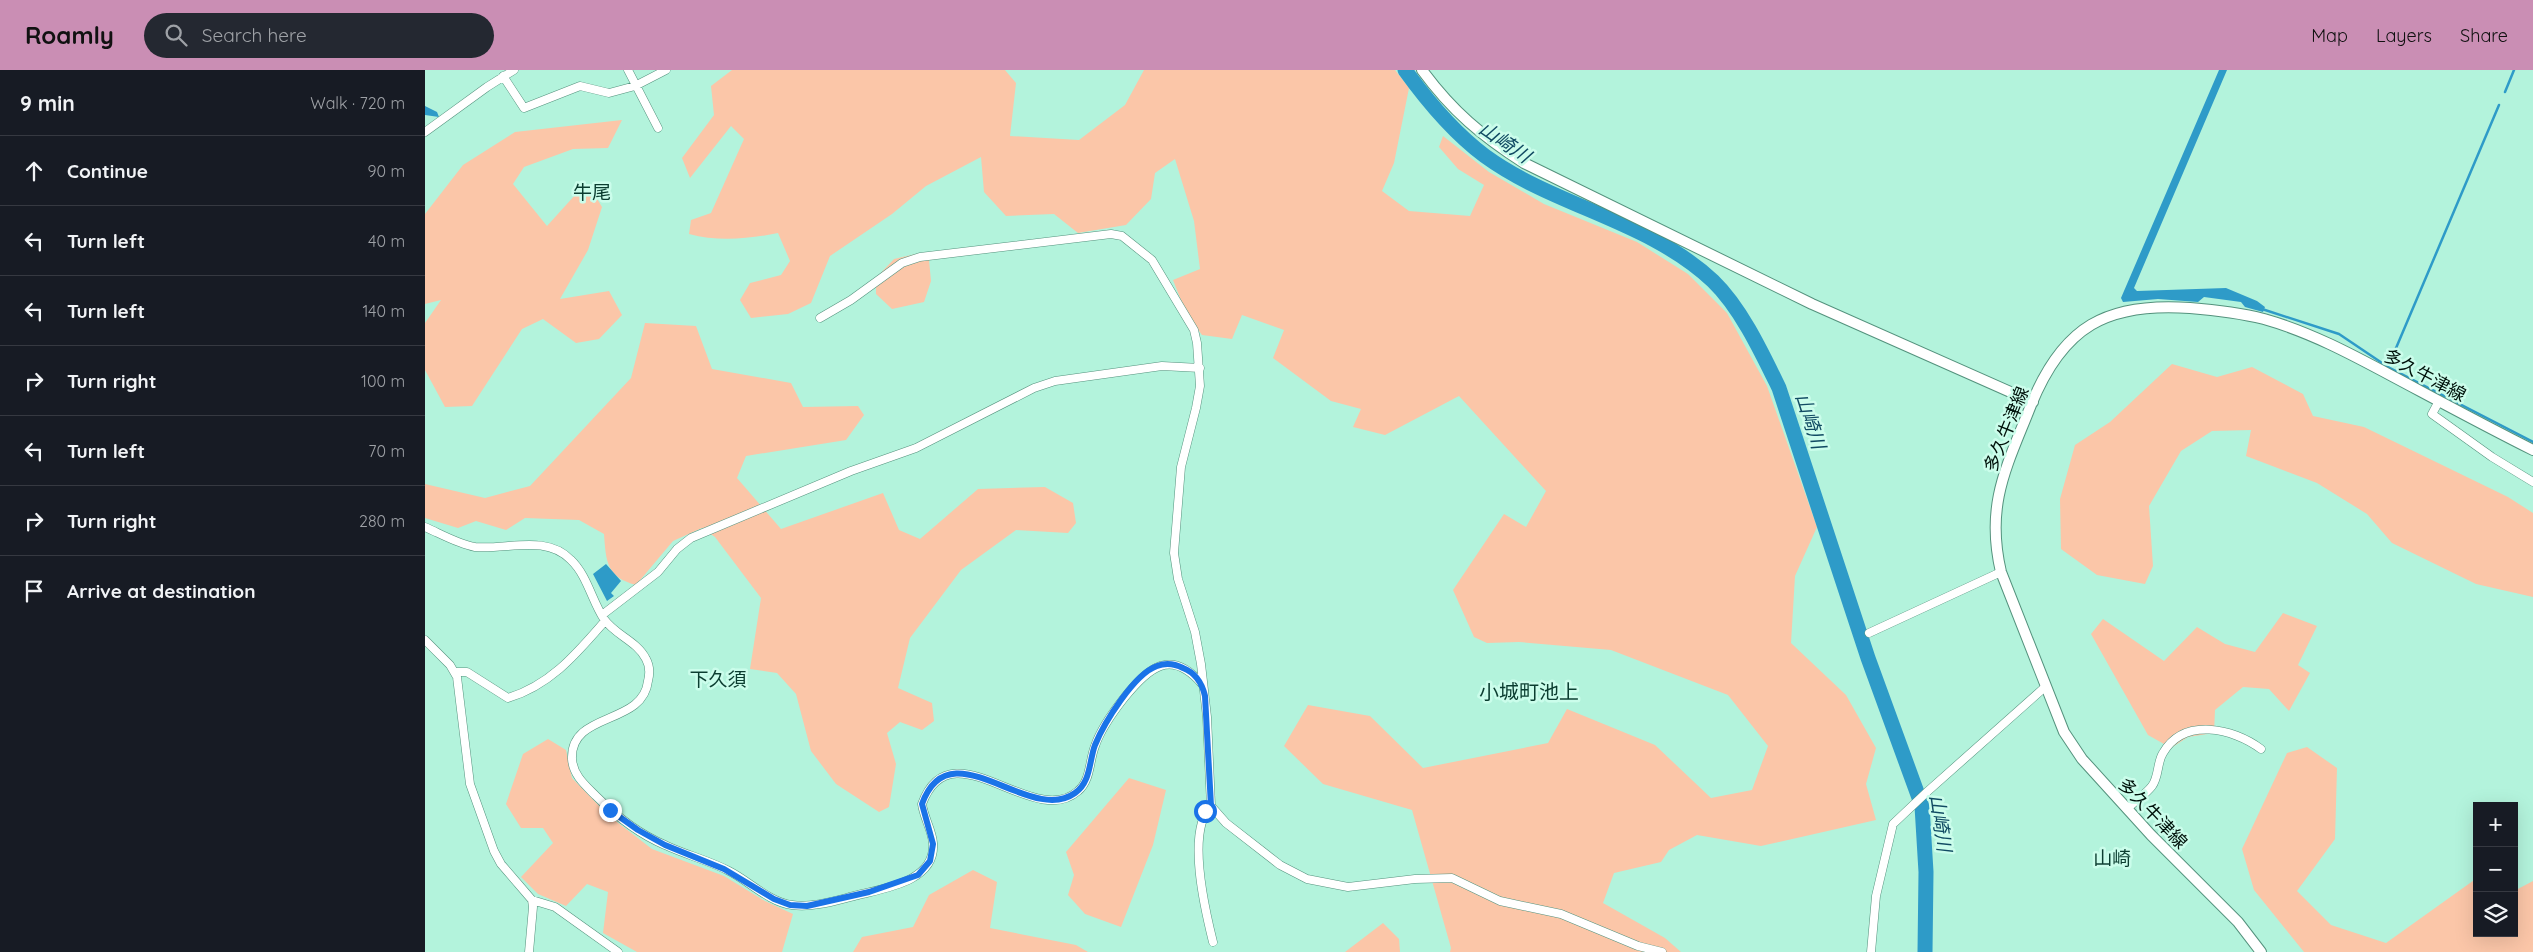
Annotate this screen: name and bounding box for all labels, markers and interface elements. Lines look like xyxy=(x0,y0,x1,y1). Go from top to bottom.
search box xyxy=(144,13,494,58)
text: Roamly xyxy=(25,20,114,50)
icon: search xyxy=(162,21,190,49)
text: Search here xyxy=(202,23,307,47)
text: Map xyxy=(2311,24,2348,47)
text: Layers xyxy=(2376,24,2432,47)
text: Share xyxy=(2460,24,2508,47)
text: 9 min xyxy=(20,90,75,116)
text: Walk · 720 m xyxy=(310,93,405,113)
water label: 山崎川 xyxy=(1475,116,1537,169)
icon: ahead xyxy=(20,157,48,185)
text: Continue xyxy=(67,159,148,183)
text: 90 m xyxy=(368,161,405,181)
district label: 牛尾 xyxy=(573,180,611,204)
icon: left xyxy=(20,227,48,255)
text: Turn left xyxy=(67,229,145,253)
text: 40 m xyxy=(368,231,405,251)
icon: left xyxy=(20,297,48,325)
text: Turn left xyxy=(67,299,145,323)
text: 140 m xyxy=(362,301,405,321)
street label: 多久牛津線 xyxy=(2380,344,2470,406)
icon: right xyxy=(20,367,48,395)
text: Turn right xyxy=(67,369,156,393)
text: 100 m xyxy=(361,371,405,391)
street label: 多久牛津線 xyxy=(1978,383,2034,475)
water label: 山崎川 xyxy=(1791,390,1832,454)
icon: left xyxy=(20,437,48,465)
text: Turn left xyxy=(67,439,145,463)
text: 70 m xyxy=(368,441,405,461)
icon: right xyxy=(20,507,48,535)
text: Turn right xyxy=(67,509,156,533)
text: 280 m xyxy=(359,511,405,531)
icon: arrive xyxy=(20,577,48,605)
text: Arrive at destination xyxy=(67,579,256,603)
district label: 下久須 xyxy=(689,667,747,691)
district label: 小城町池上 xyxy=(1479,679,1579,704)
street label: 多久牛津線 xyxy=(2113,773,2193,853)
water label: 山崎川 xyxy=(1925,793,1957,855)
route end xyxy=(599,799,622,822)
route start xyxy=(1194,800,1217,823)
map controls xyxy=(2473,802,2518,937)
button: + xyxy=(2473,802,2518,847)
district label: 山崎 xyxy=(2093,846,2131,870)
button: − xyxy=(2473,847,2518,892)
button: layers xyxy=(2473,892,2518,937)

